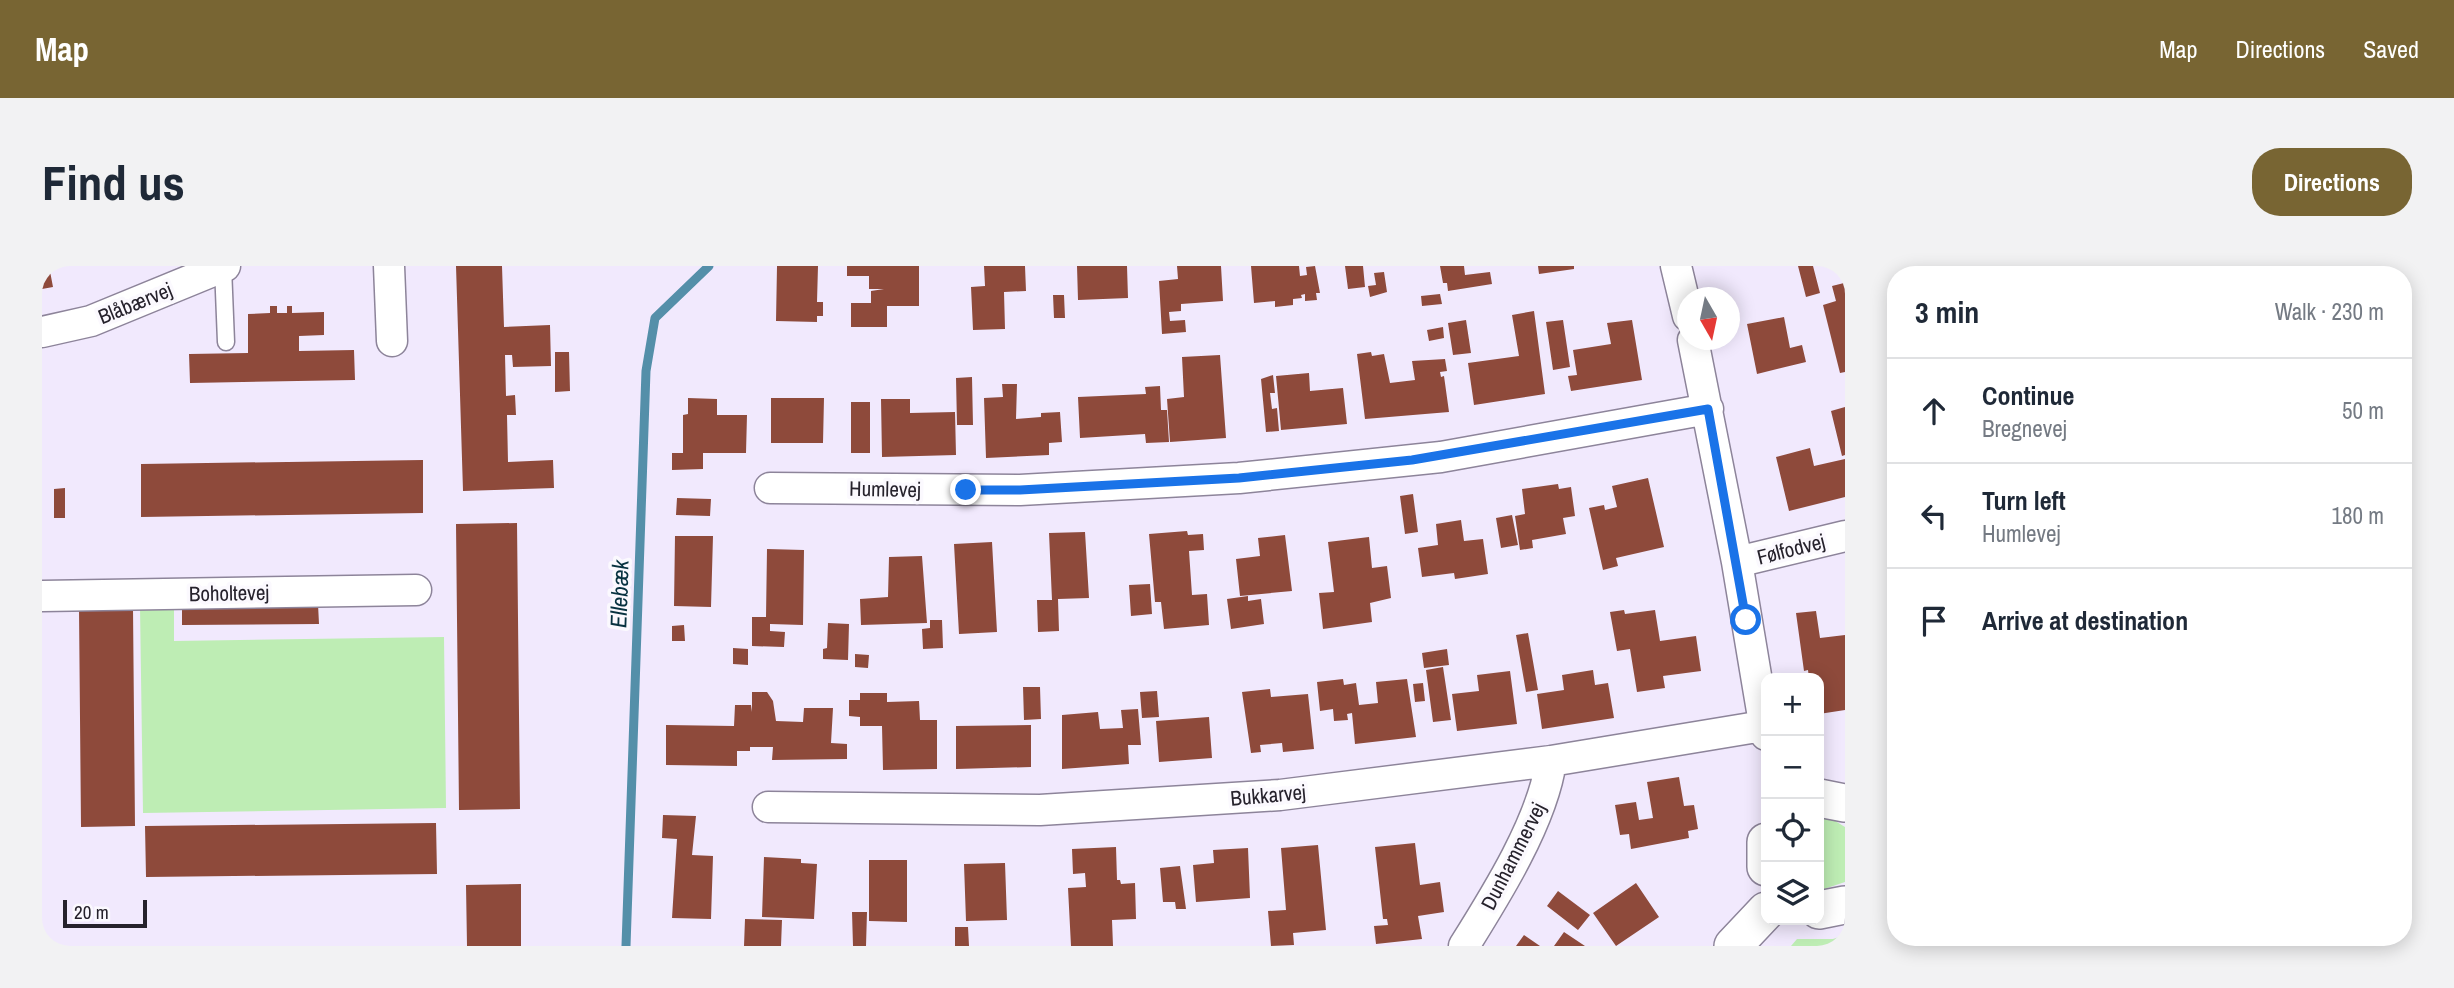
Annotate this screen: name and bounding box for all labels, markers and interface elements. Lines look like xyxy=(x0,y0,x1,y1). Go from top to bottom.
text: Map xyxy=(35,27,89,71)
text: Map xyxy=(2159,33,2197,65)
text: Directions xyxy=(2235,33,2325,65)
text: Saved xyxy=(2363,33,2419,65)
button: Directions xyxy=(2252,148,2412,216)
text: Find us xyxy=(42,149,185,215)
street label: Blåbærvej xyxy=(94,275,176,331)
north arrow xyxy=(1677,287,1740,350)
text: 3 min xyxy=(1915,292,1979,332)
text: Walk · 230 m xyxy=(2275,296,2384,327)
text: Continue xyxy=(1982,378,2074,413)
icon: ahead xyxy=(1915,392,1953,430)
text: 50 m xyxy=(2342,395,2384,426)
text: Bregnevej xyxy=(1982,413,2067,444)
street label: Humlevej xyxy=(849,474,921,504)
route end xyxy=(950,474,981,505)
text: Turn left xyxy=(1982,483,2066,518)
icon: left xyxy=(1915,497,1953,535)
text: 180 m xyxy=(2332,500,2384,531)
text: Humlevej xyxy=(1982,518,2061,549)
street label: Følfodvej xyxy=(1754,527,1828,571)
water label: Ellebæk xyxy=(602,558,636,629)
street label: Boholtevej xyxy=(189,578,269,608)
icon: arrive xyxy=(1915,602,1953,640)
text: Arrive at destination xyxy=(1982,603,2188,638)
route start xyxy=(1730,604,1761,635)
map controls xyxy=(1761,673,1824,925)
button: + xyxy=(1761,673,1824,736)
button: − xyxy=(1761,736,1824,799)
street label: Bukkarvej xyxy=(1229,777,1307,813)
street label: Dunhammervej xyxy=(1474,797,1552,915)
button: locate xyxy=(1761,799,1824,862)
button: layers xyxy=(1761,862,1824,925)
scale bar xyxy=(63,897,147,929)
text: 20 m xyxy=(74,899,109,925)

